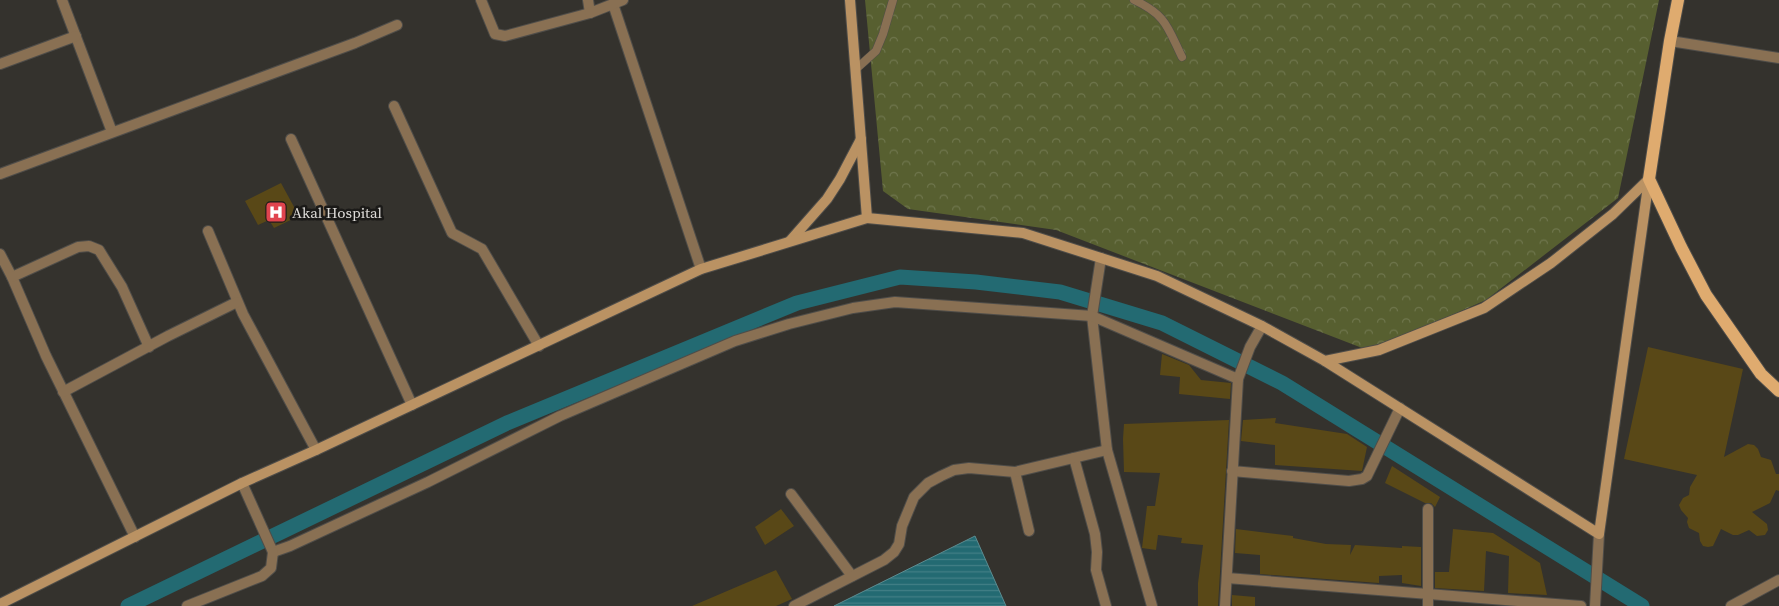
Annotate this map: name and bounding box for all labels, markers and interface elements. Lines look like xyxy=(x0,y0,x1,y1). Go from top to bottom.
hospital icon: Akal Hospital xyxy=(264,200,288,224)
place label: Akal Hospital xyxy=(292,202,383,223)

